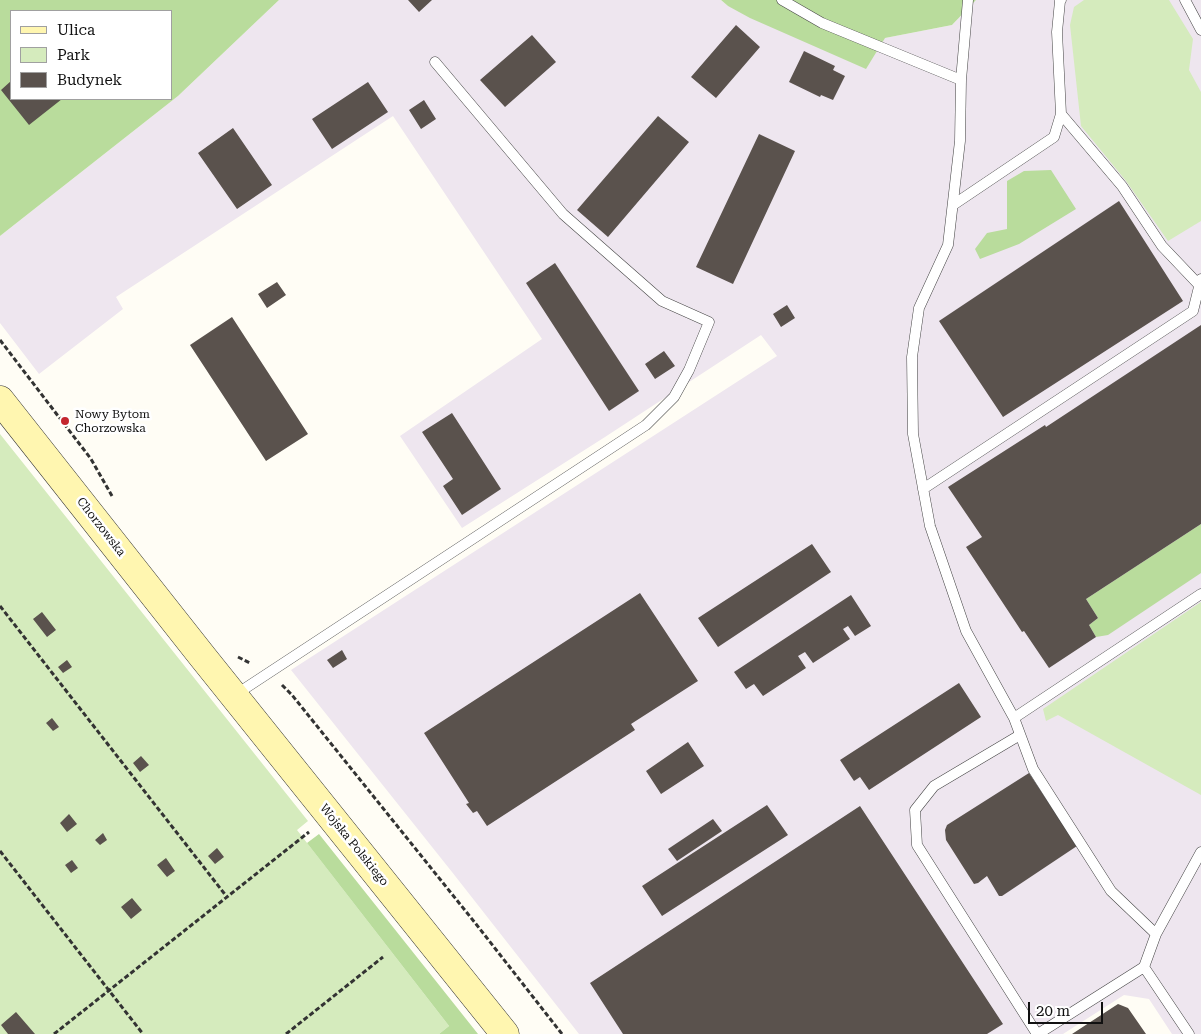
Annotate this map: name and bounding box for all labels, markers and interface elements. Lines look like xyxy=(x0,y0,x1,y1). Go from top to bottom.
legend xyxy=(10,10,172,100)
text: Ulica xyxy=(57,21,95,39)
text: Park xyxy=(57,46,90,64)
text: Budynek xyxy=(57,71,122,89)
place label: Nowy Bytom Chorzowska xyxy=(75,407,150,435)
marker: Nowy Bytom Chorzowska xyxy=(59,415,71,427)
street label: Chorzowska xyxy=(74,495,128,559)
street label: Wojska Polskiego xyxy=(317,801,391,889)
scale bar xyxy=(1031,992,1106,1024)
text: 20 m xyxy=(1036,1002,1070,1020)

